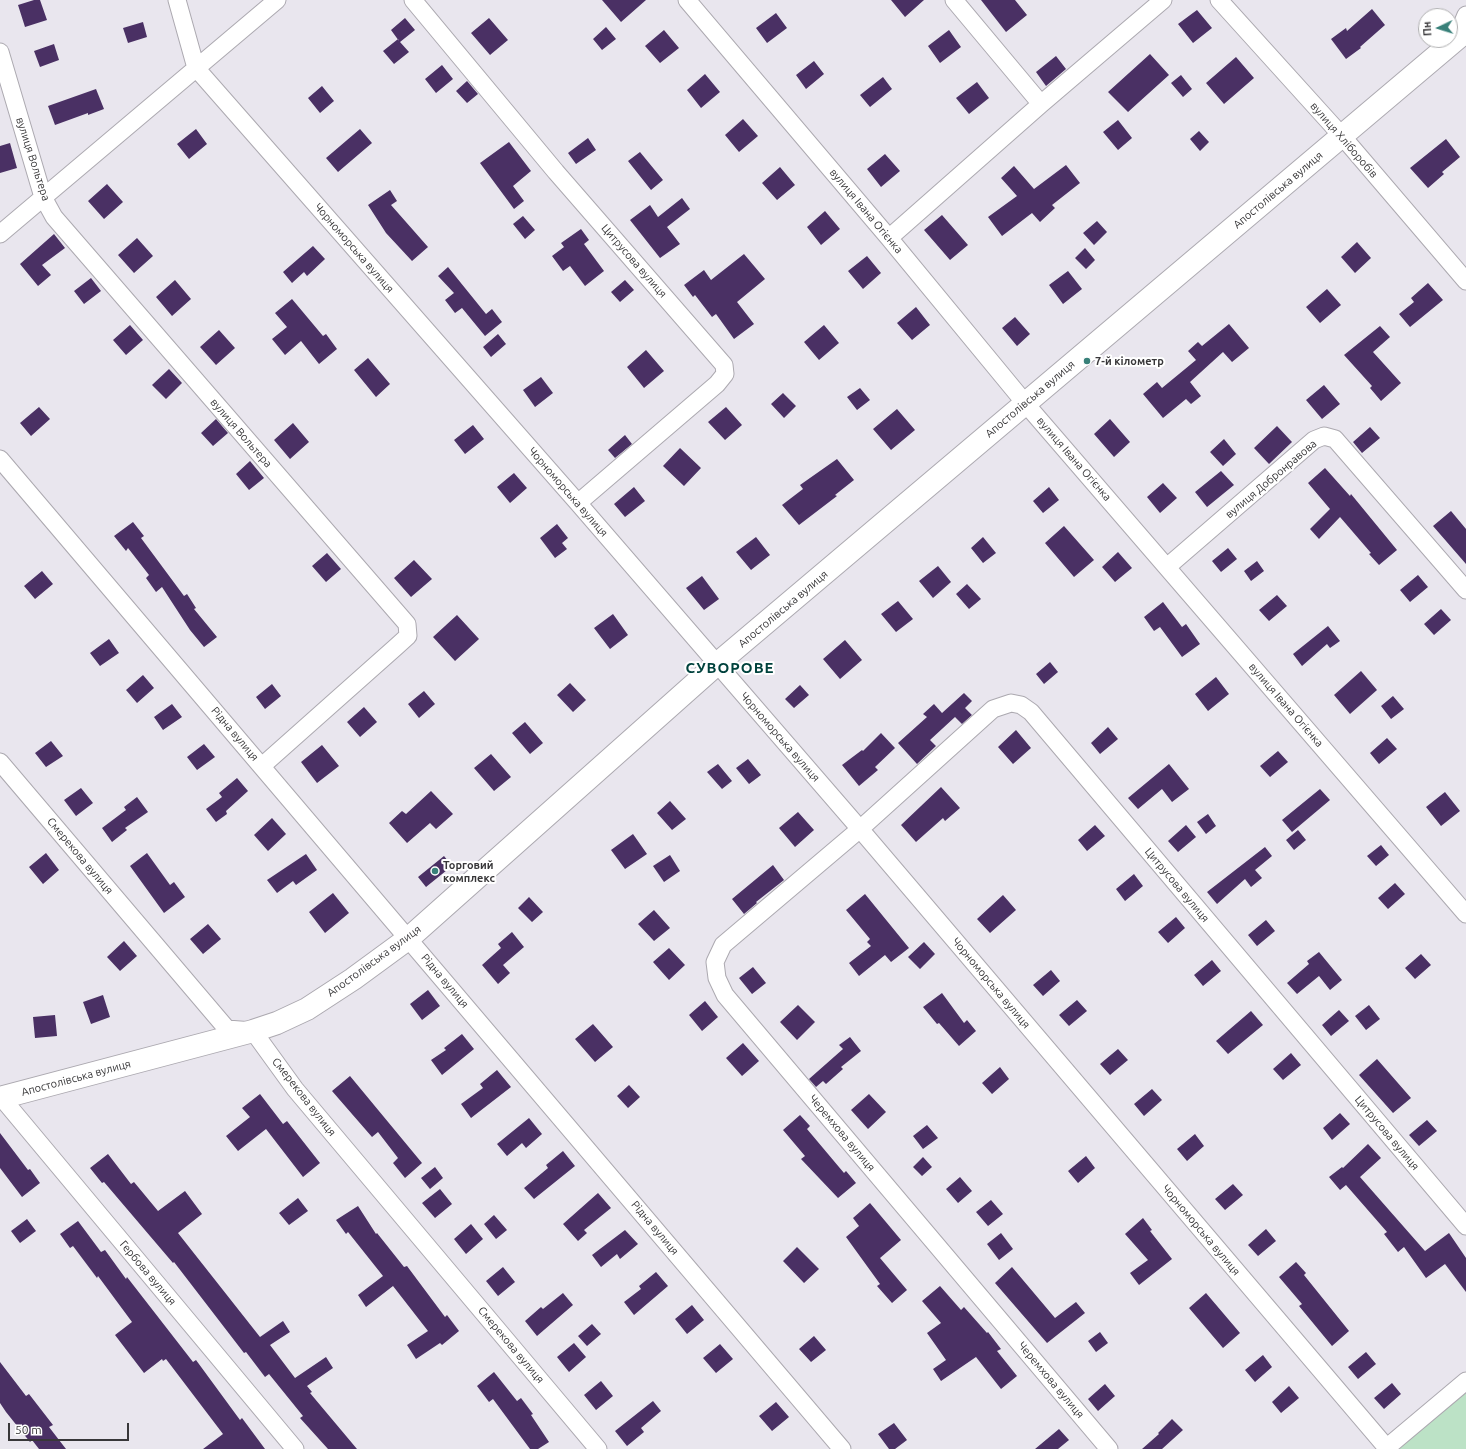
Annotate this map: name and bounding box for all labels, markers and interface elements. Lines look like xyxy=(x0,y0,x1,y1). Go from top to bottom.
north arrow xyxy=(1418,8,1458,48)
text: Пн xyxy=(1421,21,1434,36)
street label: вулиця Хліборобів xyxy=(1308,99,1380,181)
street label: вулиця Вольтера xyxy=(13,116,53,202)
street label: Апостолівська вулиця xyxy=(1231,149,1325,231)
street label: вулиця Івана Огієнка xyxy=(827,166,905,256)
street label: Чорноморська вулиця xyxy=(311,200,397,296)
street label: Цитрусова вулиця xyxy=(598,222,670,300)
place label: 7-й кілометр xyxy=(1095,354,1164,368)
marker: 7-й кілометр xyxy=(1082,356,1092,366)
street label: Апостолівська вулиця xyxy=(983,358,1077,440)
street label: вулиця Вольтера xyxy=(207,396,275,470)
street label: вулиця Івана Огієнка xyxy=(1034,414,1114,504)
street label: вулиця Добронравова xyxy=(1223,437,1319,521)
street label: Чорноморська вулиця xyxy=(525,444,611,540)
street label: Апостолівська вулиця xyxy=(736,568,830,650)
district label: СУВОРОВЕ xyxy=(685,659,775,677)
street label: вулиця Івана Огієнка xyxy=(1246,660,1326,750)
street label: Чорноморська вулиця xyxy=(737,689,823,785)
street label: Рідна вулиця xyxy=(208,704,262,764)
street label: Смерекова вулиця xyxy=(44,815,116,897)
street label: Цитрусова вулиця xyxy=(1142,845,1212,925)
place label: Торговий комплекс xyxy=(443,858,495,884)
marker: Торговий комплекс xyxy=(430,866,440,876)
street label: Апостолівська вулиця xyxy=(325,923,423,999)
street label: Чорноморська вулиця xyxy=(949,935,1033,1031)
street label: Рідна вулиця xyxy=(418,951,472,1011)
street label: Смерекова вулиця xyxy=(269,1055,339,1139)
street label: Апостолівська вулиця xyxy=(20,1057,132,1099)
street label: Черемхова вулиця xyxy=(806,1092,878,1174)
street label: Цитрусова вулиця xyxy=(1352,1093,1422,1173)
street label: Чорноморська вулиця xyxy=(1159,1182,1243,1278)
street label: Рідна вулиця xyxy=(628,1198,682,1258)
street label: Гербова вулиця xyxy=(117,1238,179,1308)
street label: Смерекова вулиця xyxy=(475,1304,547,1386)
street label: Черемхова вулиця xyxy=(1015,1339,1087,1421)
scale bar xyxy=(10,1415,131,1441)
text: 50 m xyxy=(15,1423,42,1436)

